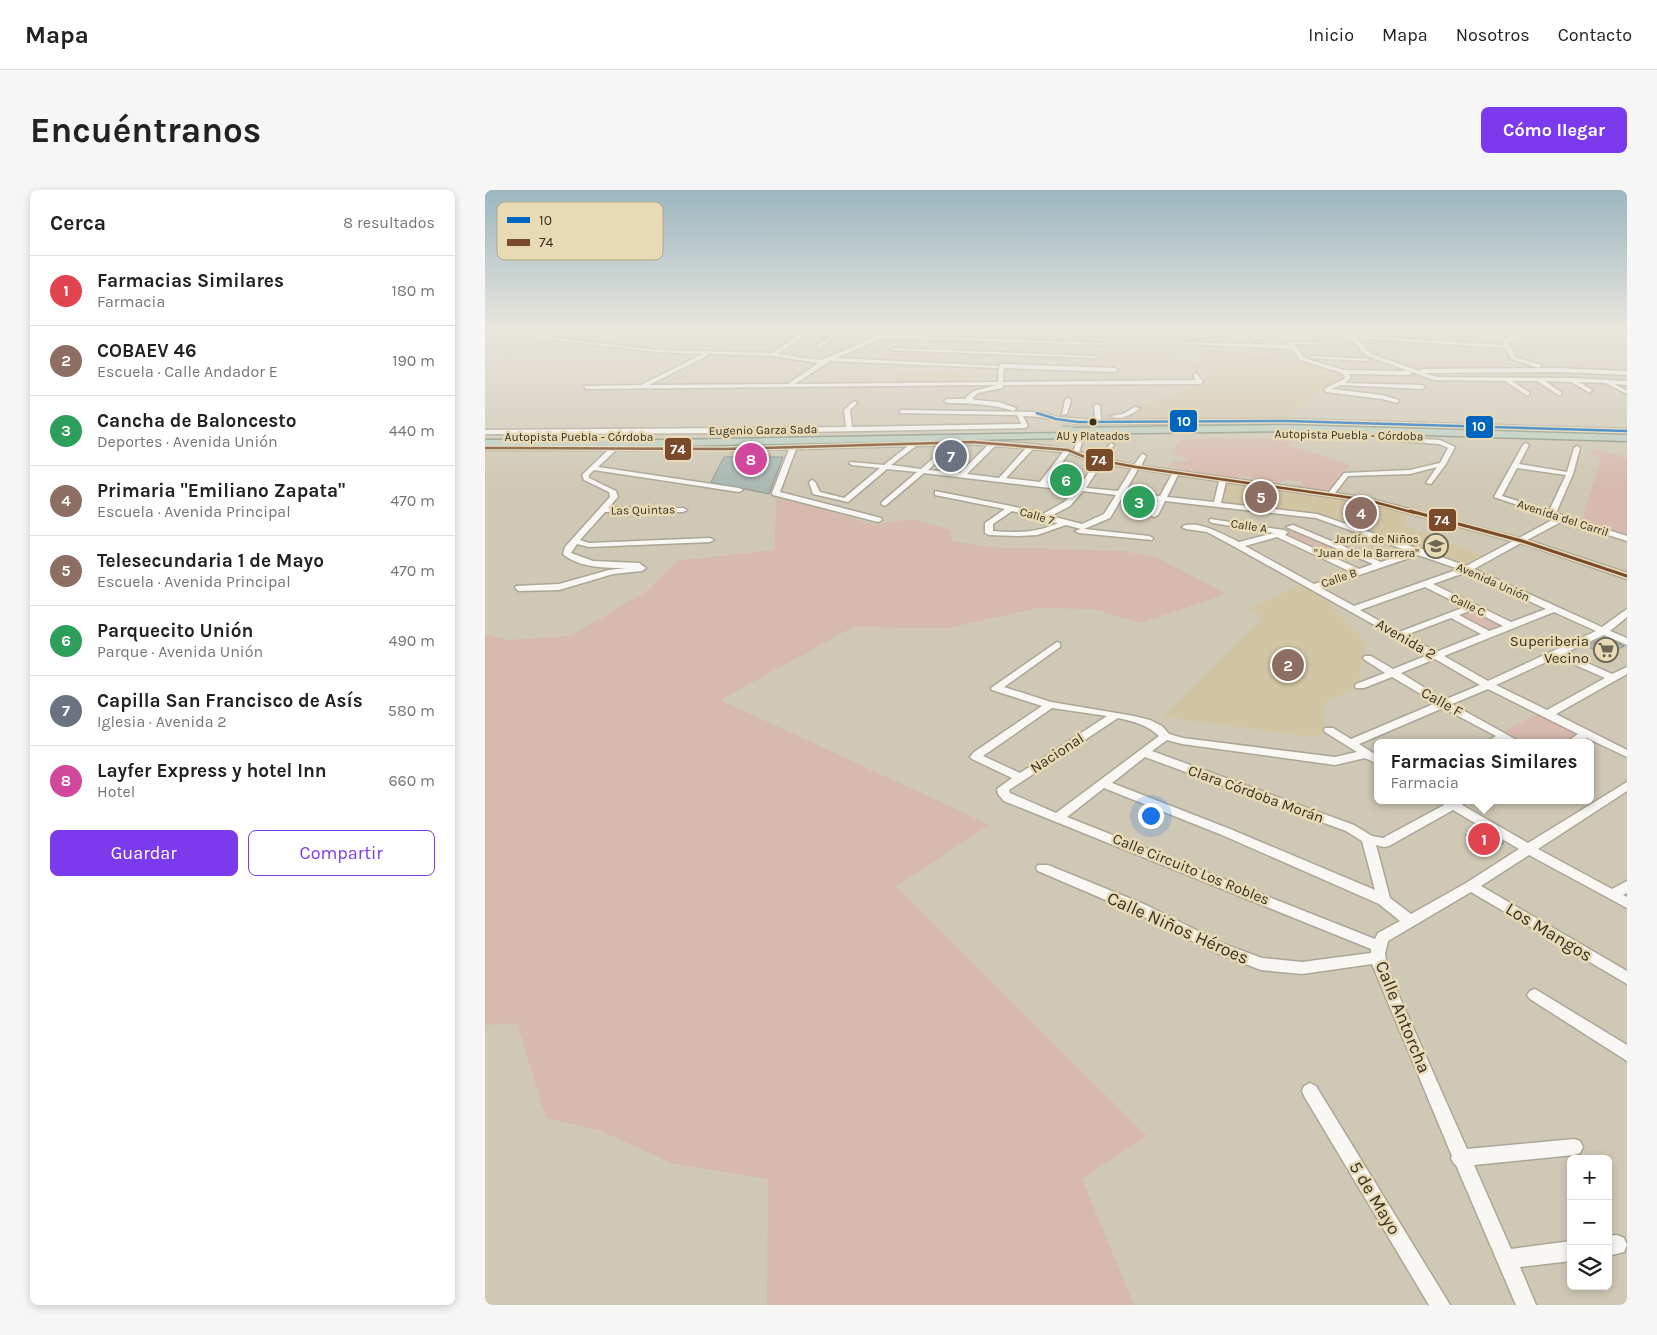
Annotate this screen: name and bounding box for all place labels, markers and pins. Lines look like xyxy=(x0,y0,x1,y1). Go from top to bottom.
marker: AU y Plateados xyxy=(1088,417,1098,427)
place label: AU y Plateados xyxy=(1056,430,1130,443)
pin: 7 xyxy=(935,437,967,475)
pin: 8 xyxy=(735,440,767,478)
pin: 6 xyxy=(1050,461,1082,499)
pin: 5 xyxy=(1245,478,1277,516)
pin: 3 xyxy=(1123,483,1155,521)
pin: 4 xyxy=(1345,494,1377,532)
place label: Jardín de Niños "Juan de la Barrera" xyxy=(1314,532,1419,560)
school or university icon: Jardín de Niños "Juan de la Barrera" xyxy=(1423,533,1449,559)
place label: Superiberia Vecino xyxy=(1510,632,1589,667)
supermarket icon: Superiberia Vecino xyxy=(1593,637,1619,663)
pin: 2 xyxy=(1272,646,1304,684)
pin: 1 xyxy=(1468,820,1500,858)

